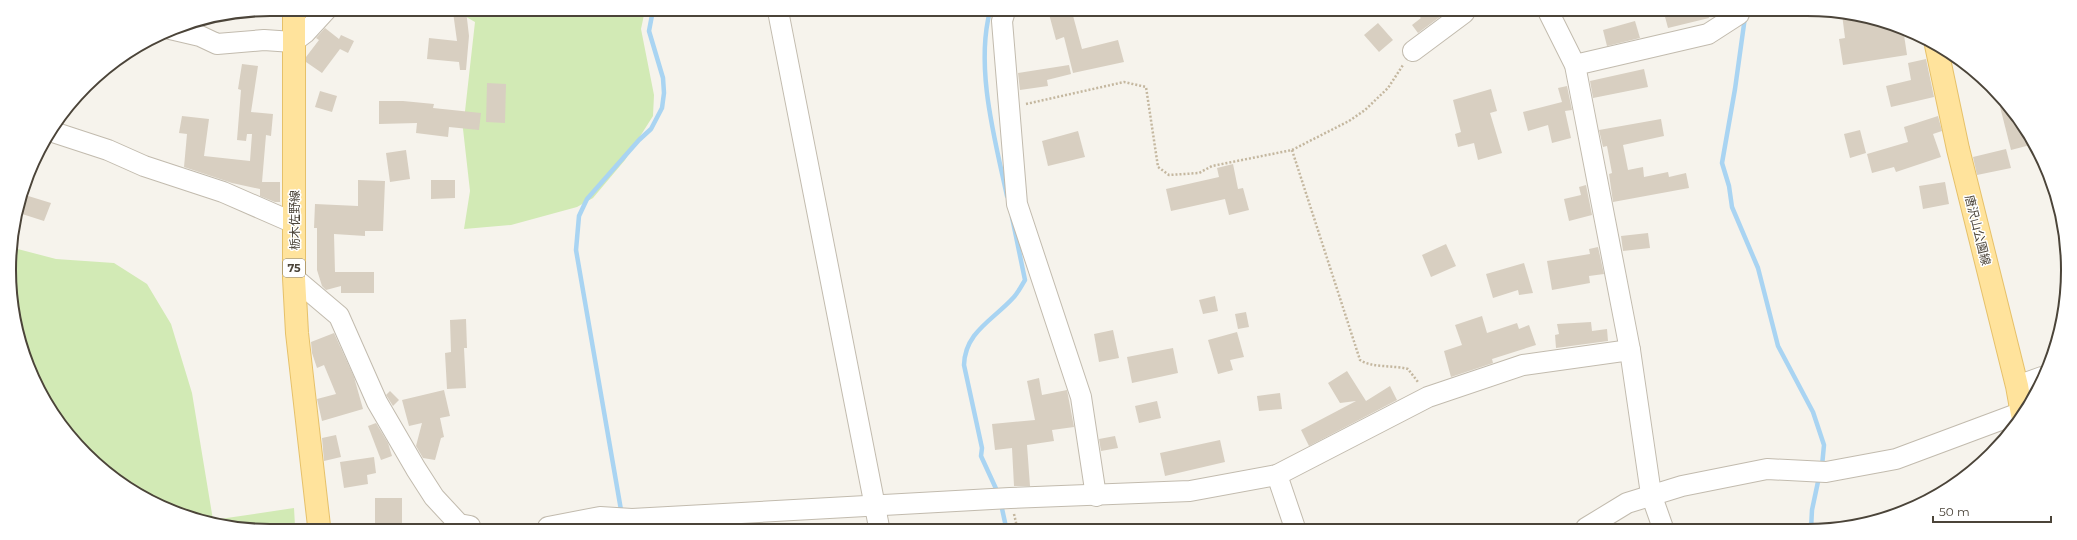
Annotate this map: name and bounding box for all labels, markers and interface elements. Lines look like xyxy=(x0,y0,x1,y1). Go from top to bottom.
street label: 栃木佐野線 xyxy=(287,190,302,250)
street label: 唐沢山公園線 xyxy=(1962,193,1994,267)
road number: 75 xyxy=(283,259,305,277)
scale bar xyxy=(1933,498,2051,524)
text: 50 m xyxy=(1939,504,1970,519)

